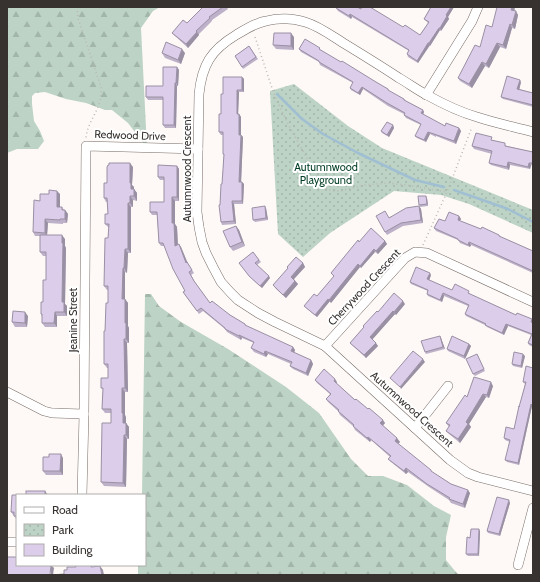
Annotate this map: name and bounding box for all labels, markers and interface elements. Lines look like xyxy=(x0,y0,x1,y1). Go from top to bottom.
street label: Autumnwood Crescent xyxy=(180,115,194,222)
street label: Redwood Drive xyxy=(94,127,166,143)
park label: Autumnwood Playground xyxy=(294,160,358,187)
street label: Cherrywood Crescent xyxy=(325,245,403,328)
street label: Jeanine Street xyxy=(66,287,80,353)
street label: Autumnwood Crescent xyxy=(368,368,457,450)
legend xyxy=(16,494,146,566)
text: Road xyxy=(52,502,78,517)
text: Park xyxy=(52,522,74,537)
text: Building xyxy=(52,542,94,557)

